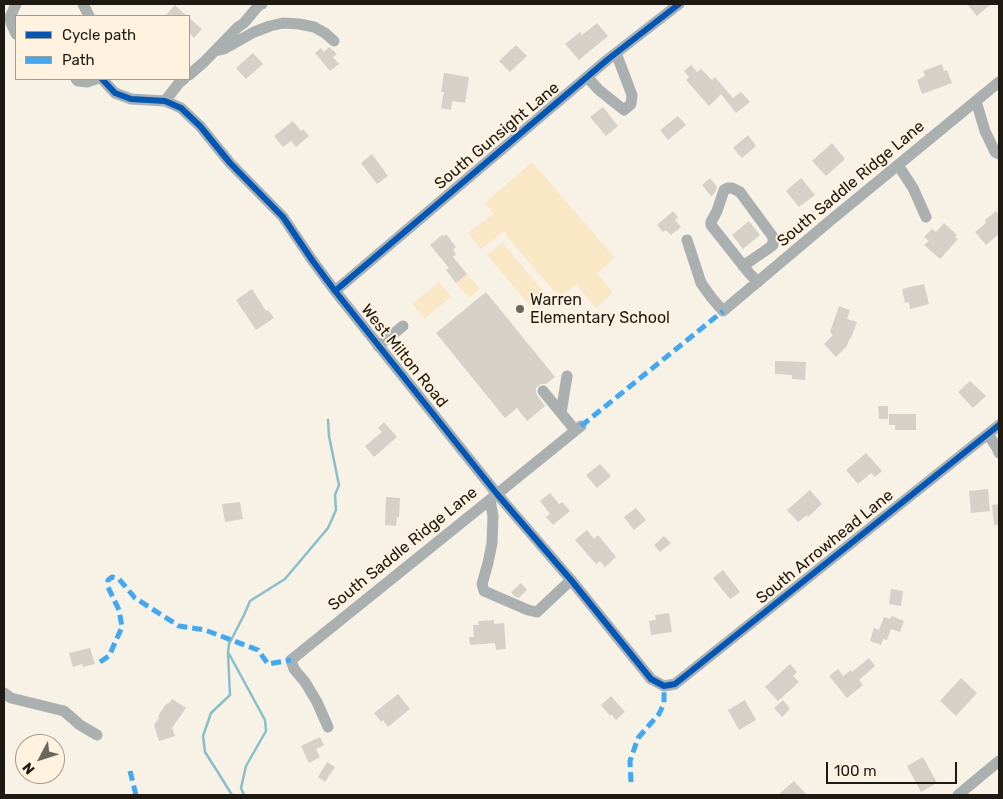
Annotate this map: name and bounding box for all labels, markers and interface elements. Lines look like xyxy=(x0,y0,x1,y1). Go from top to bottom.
legend xyxy=(15,15,190,80)
text: Cycle path xyxy=(62,26,136,44)
text: Path xyxy=(62,51,95,69)
street label: South Gunsight Lane xyxy=(431,78,563,194)
street label: South Saddle Ridge Lane xyxy=(774,117,928,251)
place label: Warren Elementary School xyxy=(530,290,670,328)
street label: West Milton Road xyxy=(357,301,451,411)
marker: Warren Elementary School xyxy=(514,303,526,315)
street label: South Saddle Ridge Lane xyxy=(325,483,481,615)
street label: South Arrowhead Lane xyxy=(753,486,897,608)
north arrow xyxy=(15,734,65,784)
scale bar xyxy=(828,752,959,784)
text: N xyxy=(19,759,39,778)
text: 100 m xyxy=(834,762,876,780)

